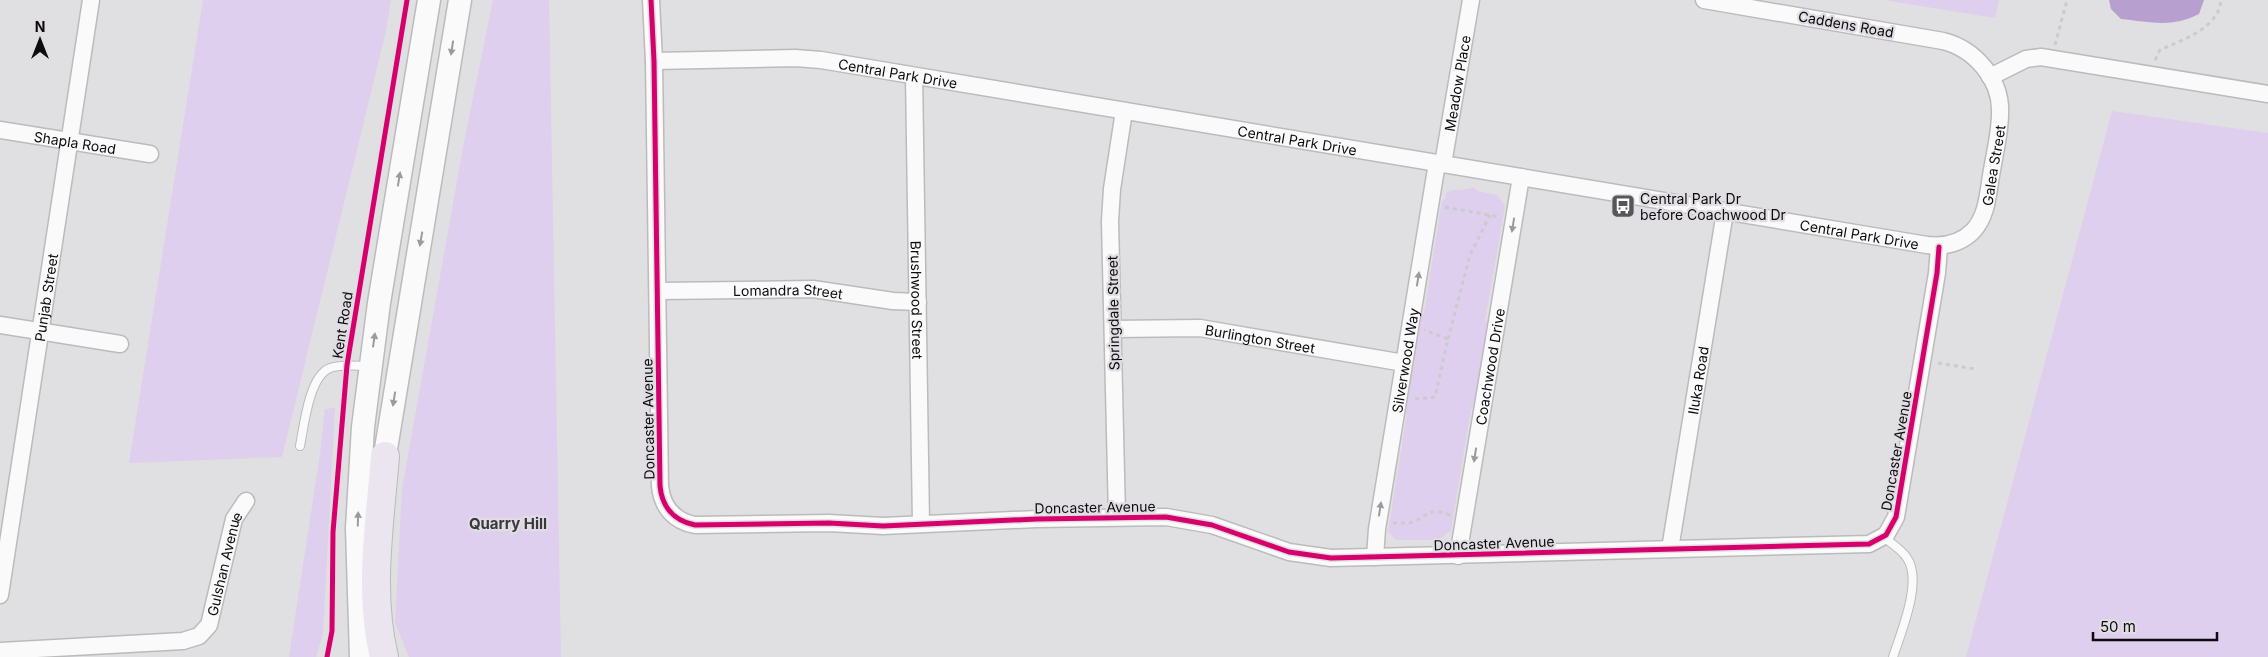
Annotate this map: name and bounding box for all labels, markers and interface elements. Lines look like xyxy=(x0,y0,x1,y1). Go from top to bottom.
street label: Caddens Road xyxy=(1797,7,1895,41)
north arrow xyxy=(15,15,65,65)
text: N xyxy=(35,18,45,35)
street label: Meadow Place xyxy=(1440,34,1473,133)
one-way arrow xyxy=(448,40,456,56)
street label: Central Park Drive xyxy=(837,55,959,91)
street label: Central Park Drive xyxy=(1236,121,1358,158)
street label: Galea Street xyxy=(1978,124,2008,207)
street label: Shapla Road xyxy=(33,127,117,157)
one-way arrow xyxy=(396,171,404,187)
place label: Central Park Dr before Coachwood Dr xyxy=(1640,190,1786,223)
bus stop icon: Central Park Dr before Coachwood Dr xyxy=(1610,193,1636,219)
street label: Central Park Drive xyxy=(1799,215,1920,252)
one-way arrow xyxy=(1509,218,1517,234)
one-way arrow xyxy=(416,231,424,247)
street label: Brushwood Street xyxy=(908,241,927,360)
street label: Punjab Street xyxy=(30,252,61,343)
street label: Springdale Street xyxy=(1103,255,1122,371)
one-way arrow xyxy=(1414,271,1422,287)
street label: Lomandra Street xyxy=(733,281,844,302)
street label: Kent Road xyxy=(328,290,356,360)
street label: Silverwood Way xyxy=(1388,306,1422,414)
street label: Coachwood Drive xyxy=(1471,307,1508,426)
street label: Burlington Street xyxy=(1204,321,1317,356)
one-way arrow xyxy=(370,331,378,347)
street label: Iluka Road xyxy=(1684,345,1711,416)
street label: Doncaster Avenue xyxy=(638,358,658,480)
street label: Doncaster Avenue xyxy=(1877,390,1915,512)
one-way arrow xyxy=(390,391,398,407)
one-way arrow xyxy=(1471,447,1479,463)
street label: Doncaster Avenue xyxy=(1034,497,1156,517)
one-way arrow xyxy=(1376,500,1384,516)
street label: Gulshan Avenue xyxy=(203,508,245,618)
one-way arrow xyxy=(354,511,362,527)
district label: Quarry Hill xyxy=(469,514,547,533)
street label: Doncaster Avenue xyxy=(1433,532,1555,554)
scale bar xyxy=(2093,610,2217,642)
text: 50 m xyxy=(2100,617,2136,636)

